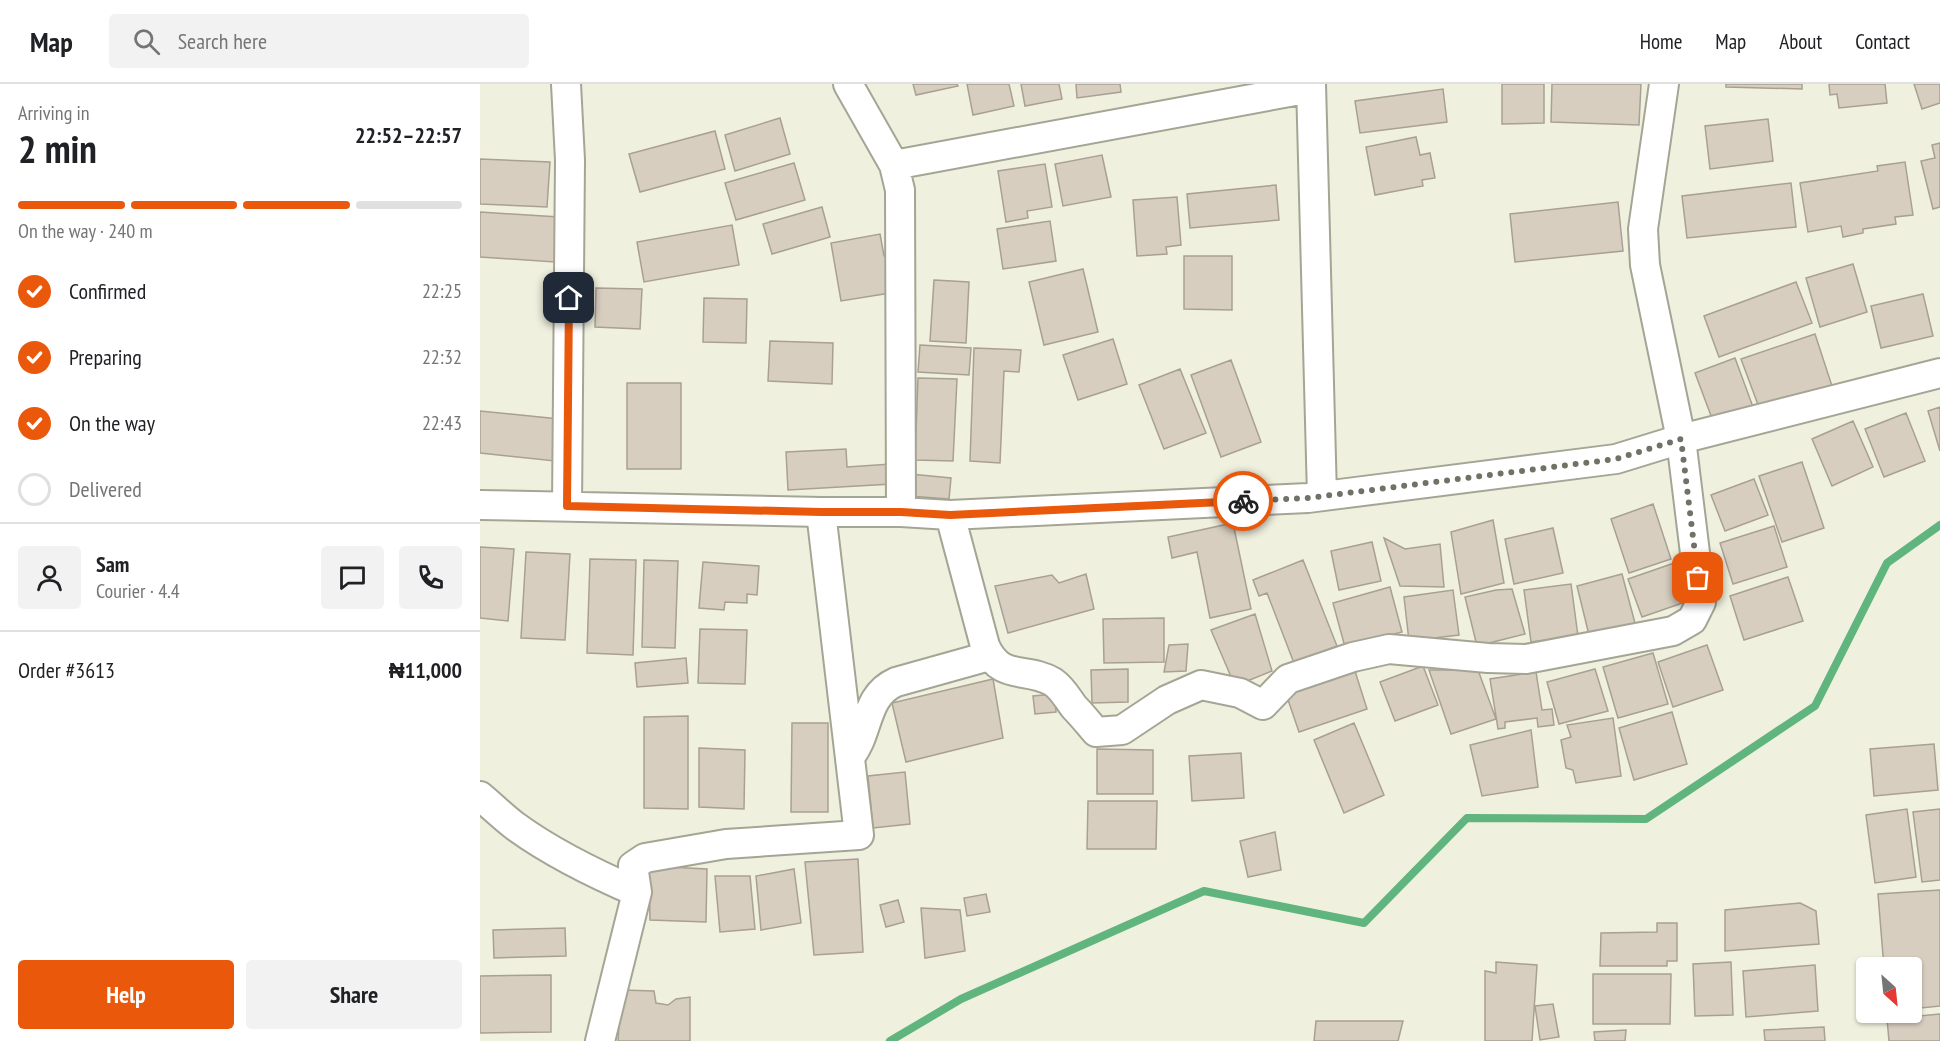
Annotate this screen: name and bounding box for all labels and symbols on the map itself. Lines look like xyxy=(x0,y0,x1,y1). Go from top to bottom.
pin xyxy=(543,272,594,323)
courier xyxy=(1213,471,1273,531)
pin xyxy=(1672,552,1723,603)
north arrow xyxy=(1856,957,1922,1023)

